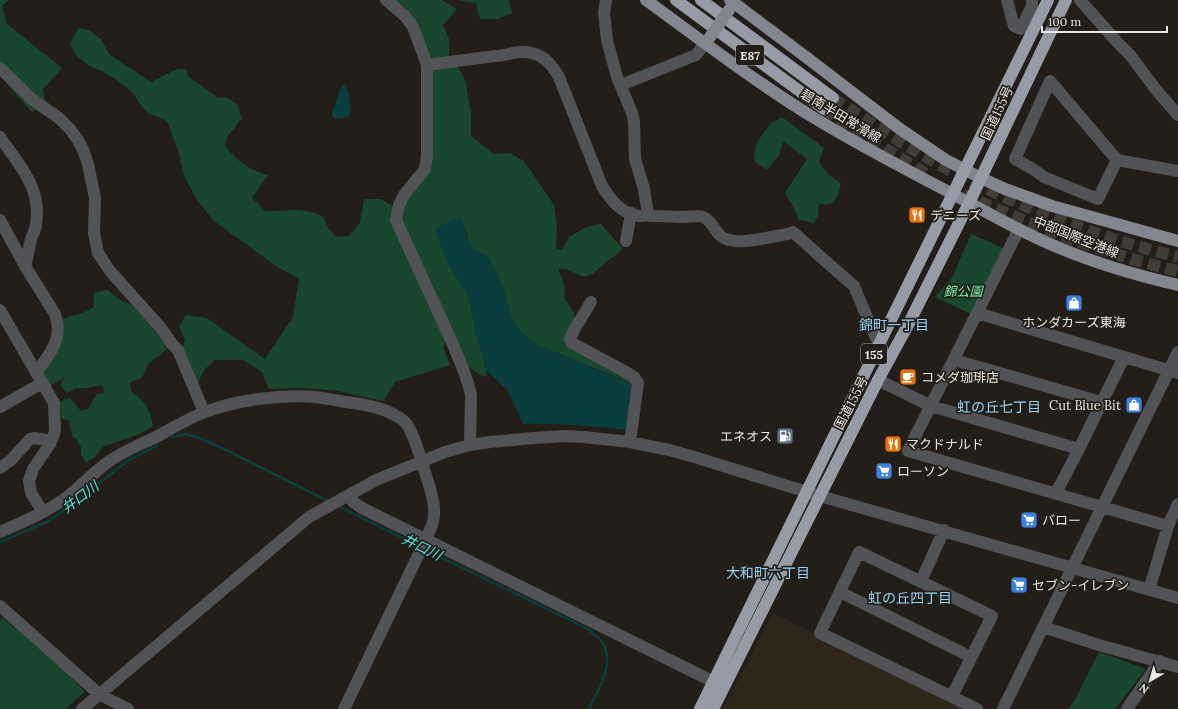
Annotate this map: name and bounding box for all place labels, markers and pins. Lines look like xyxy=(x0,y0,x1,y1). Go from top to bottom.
restaurant icon: デニーズ xyxy=(907,205,927,225)
place label: デニーズ xyxy=(930,207,981,224)
shop icon: ホンダカーズ東海 xyxy=(1064,293,1084,313)
place label: ホンダカーズ東海 xyxy=(1022,314,1126,331)
cafe icon: コメダ珈琲店 xyxy=(898,367,918,387)
place label: コメダ珈琲店 xyxy=(921,369,999,386)
shop icon: Cut Blue Bit xyxy=(1124,395,1144,415)
place label: Cut Blue Bit xyxy=(1049,397,1121,414)
fuel station icon: エネオス xyxy=(775,426,795,446)
place label: エネオス xyxy=(720,428,772,445)
restaurant icon: マクドナルド xyxy=(883,434,903,454)
place label: マクドナルド xyxy=(906,436,984,453)
supermarket icon: ローソン xyxy=(874,461,894,481)
place label: ローソン xyxy=(897,463,949,480)
supermarket icon: バロー xyxy=(1019,510,1039,530)
place label: バロー xyxy=(1042,512,1081,529)
supermarket icon: セブン-イレブン xyxy=(1009,575,1029,595)
place label: セブン-イレブン xyxy=(1032,577,1129,594)

